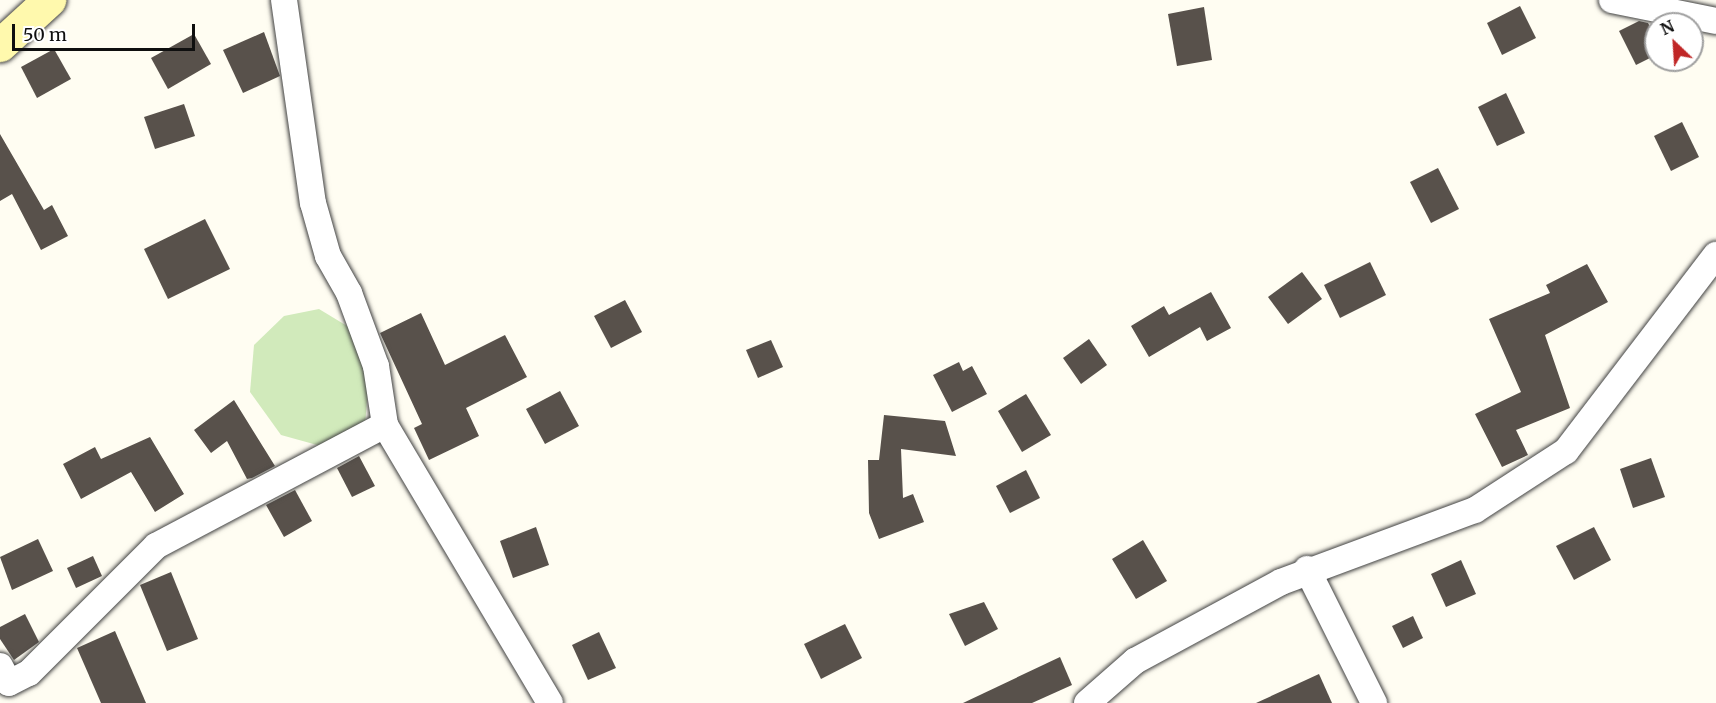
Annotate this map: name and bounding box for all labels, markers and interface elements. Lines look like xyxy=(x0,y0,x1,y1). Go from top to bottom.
scale bar xyxy=(15,12,198,50)
north arrow xyxy=(1644,12,1704,72)
text: N xyxy=(1657,16,1677,39)
text: 50 m xyxy=(23,23,67,46)

